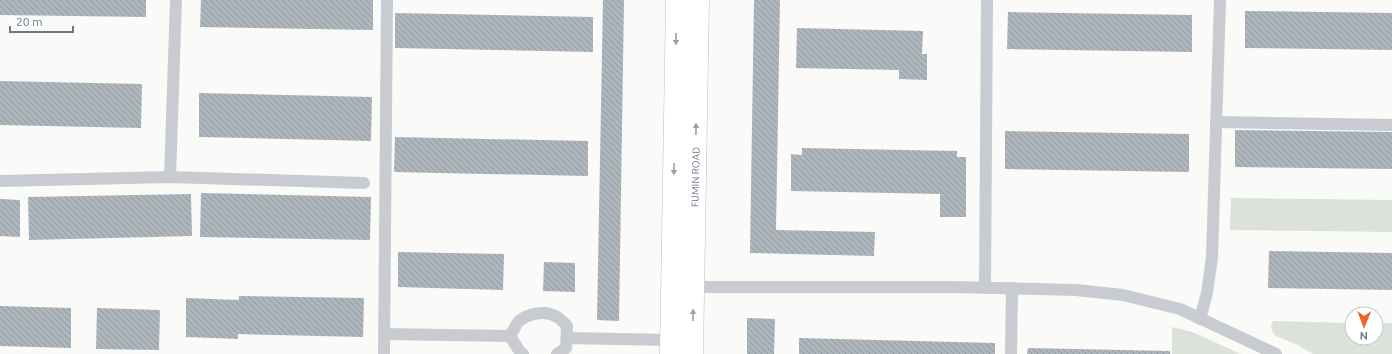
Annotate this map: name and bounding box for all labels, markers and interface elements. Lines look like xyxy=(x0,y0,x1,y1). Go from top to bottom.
scale bar xyxy=(10,8,73,34)
text: 20 m xyxy=(16,15,43,28)
one-way arrow xyxy=(673,33,679,46)
one-way arrow xyxy=(693,122,699,135)
street label: FUMIN ROAD xyxy=(689,147,702,207)
one-way arrow xyxy=(671,163,677,176)
north arrow xyxy=(1344,306,1384,346)
one-way arrow xyxy=(690,308,696,321)
text: N xyxy=(1360,330,1368,342)

